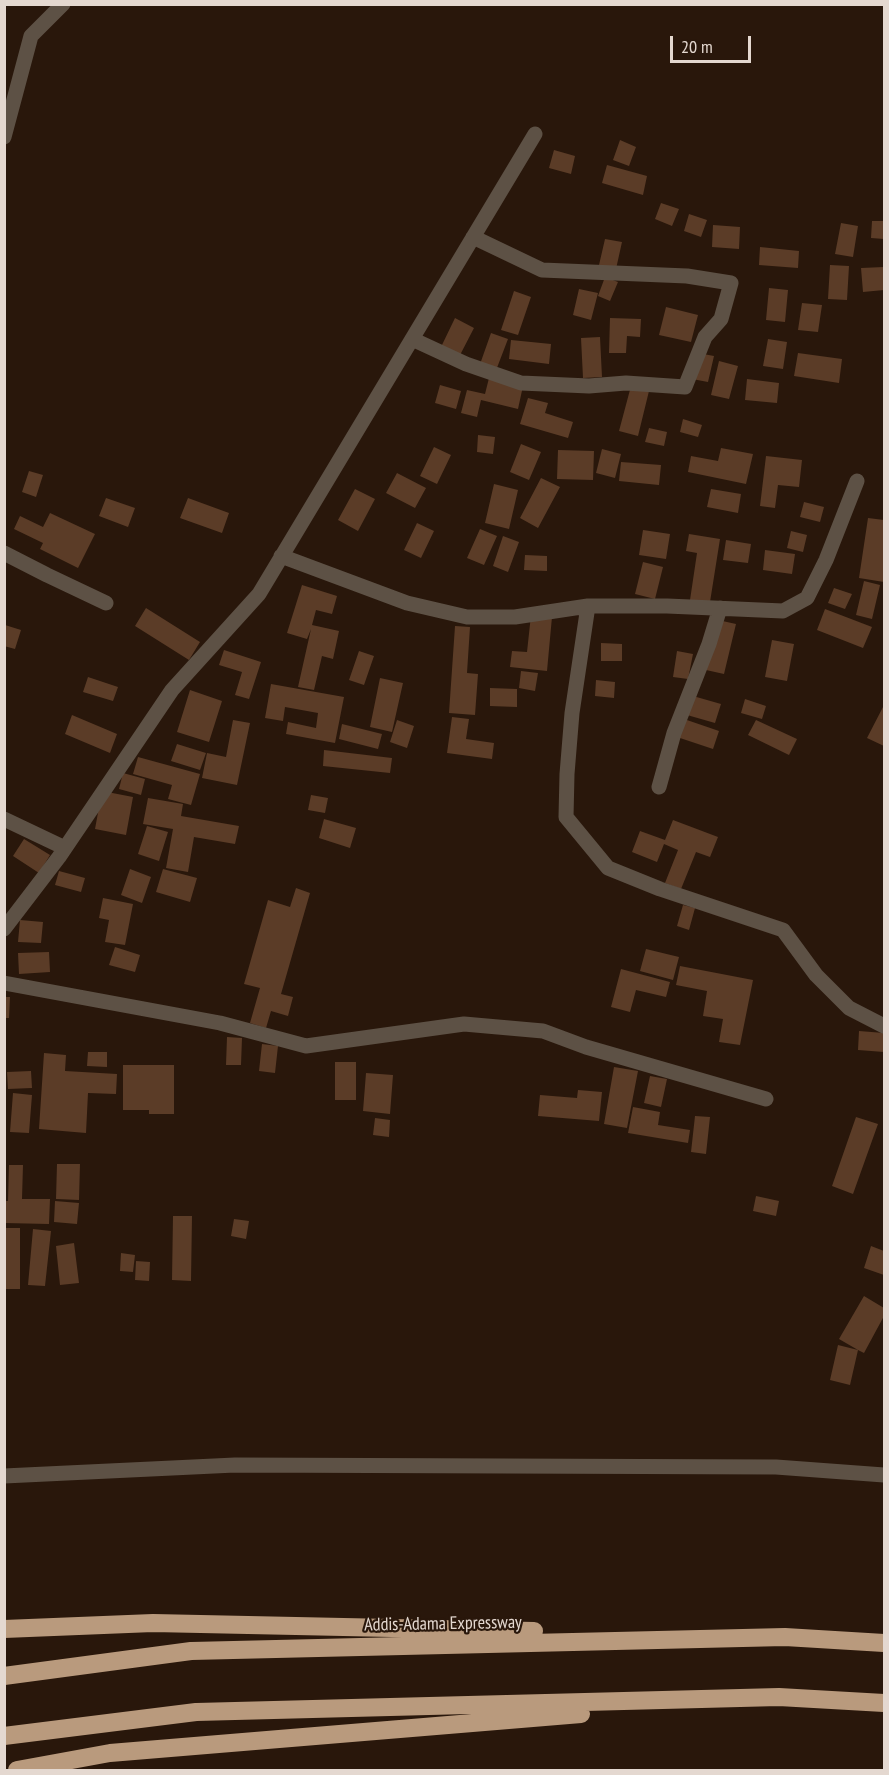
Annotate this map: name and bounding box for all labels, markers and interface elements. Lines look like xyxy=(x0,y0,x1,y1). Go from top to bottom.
scale bar xyxy=(673,24,754,62)
text: 20 m xyxy=(681,35,713,58)
street label: Addis-Adama Expressway xyxy=(364,1612,522,1636)

